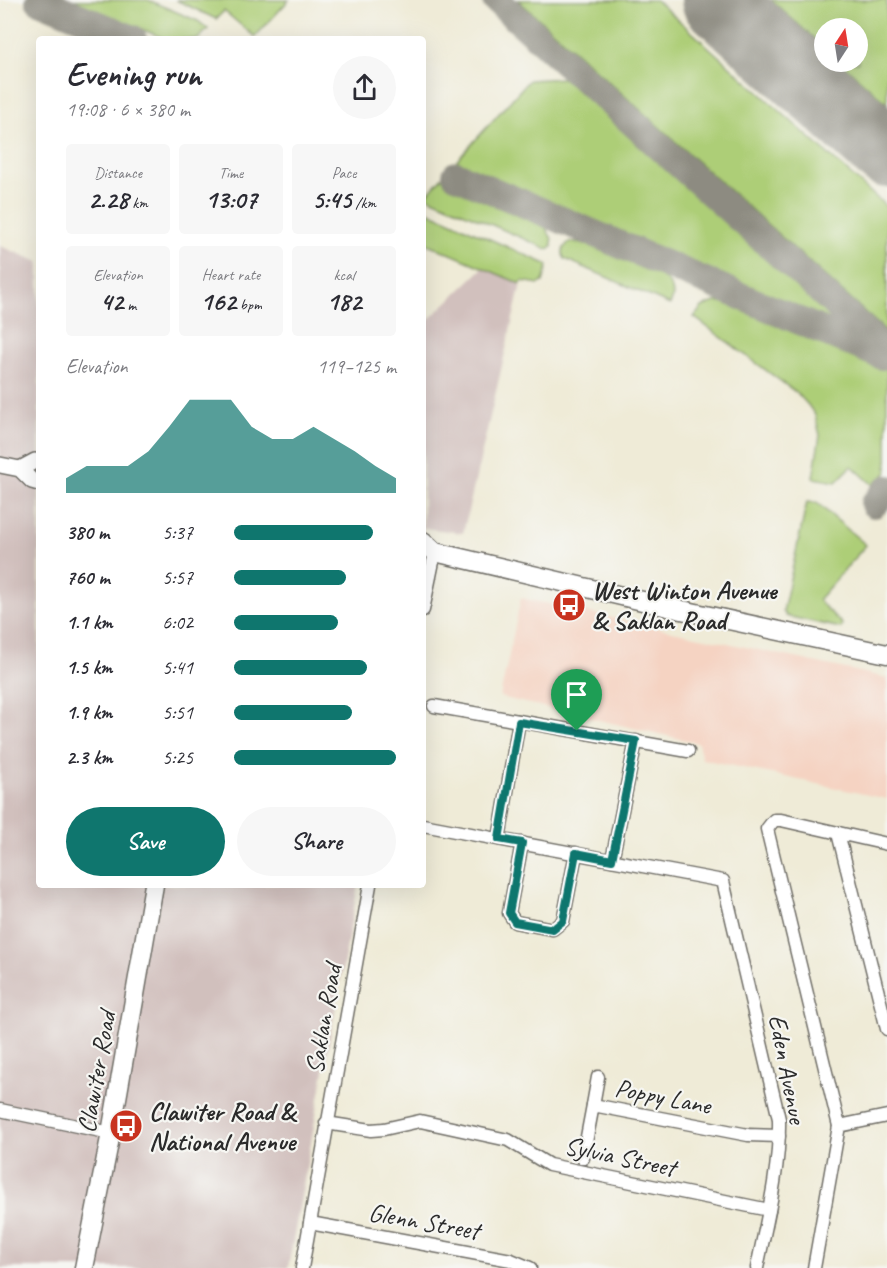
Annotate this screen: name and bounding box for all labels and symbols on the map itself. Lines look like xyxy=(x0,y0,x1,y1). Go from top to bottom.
north arrow xyxy=(814,18,868,72)
place label: West Winton Avenue & Saklan Road xyxy=(592,574,779,637)
bus stop icon: West Winton Avenue & Saklan Road xyxy=(551,587,587,623)
pin xyxy=(551,669,602,731)
street label: Saklan Road xyxy=(298,958,350,1076)
street label: Clawiter Road xyxy=(70,1005,124,1135)
street label: Eden Avenue xyxy=(761,1012,815,1129)
street label: Poppy Lane xyxy=(612,1071,715,1122)
place label: Clawiter Road & National Avenue xyxy=(149,1095,298,1158)
bus stop icon: Clawiter Road & National Avenue xyxy=(108,1108,144,1144)
street label: Sylvia Street xyxy=(562,1129,682,1185)
street label: Glenn Street xyxy=(366,1196,485,1248)

